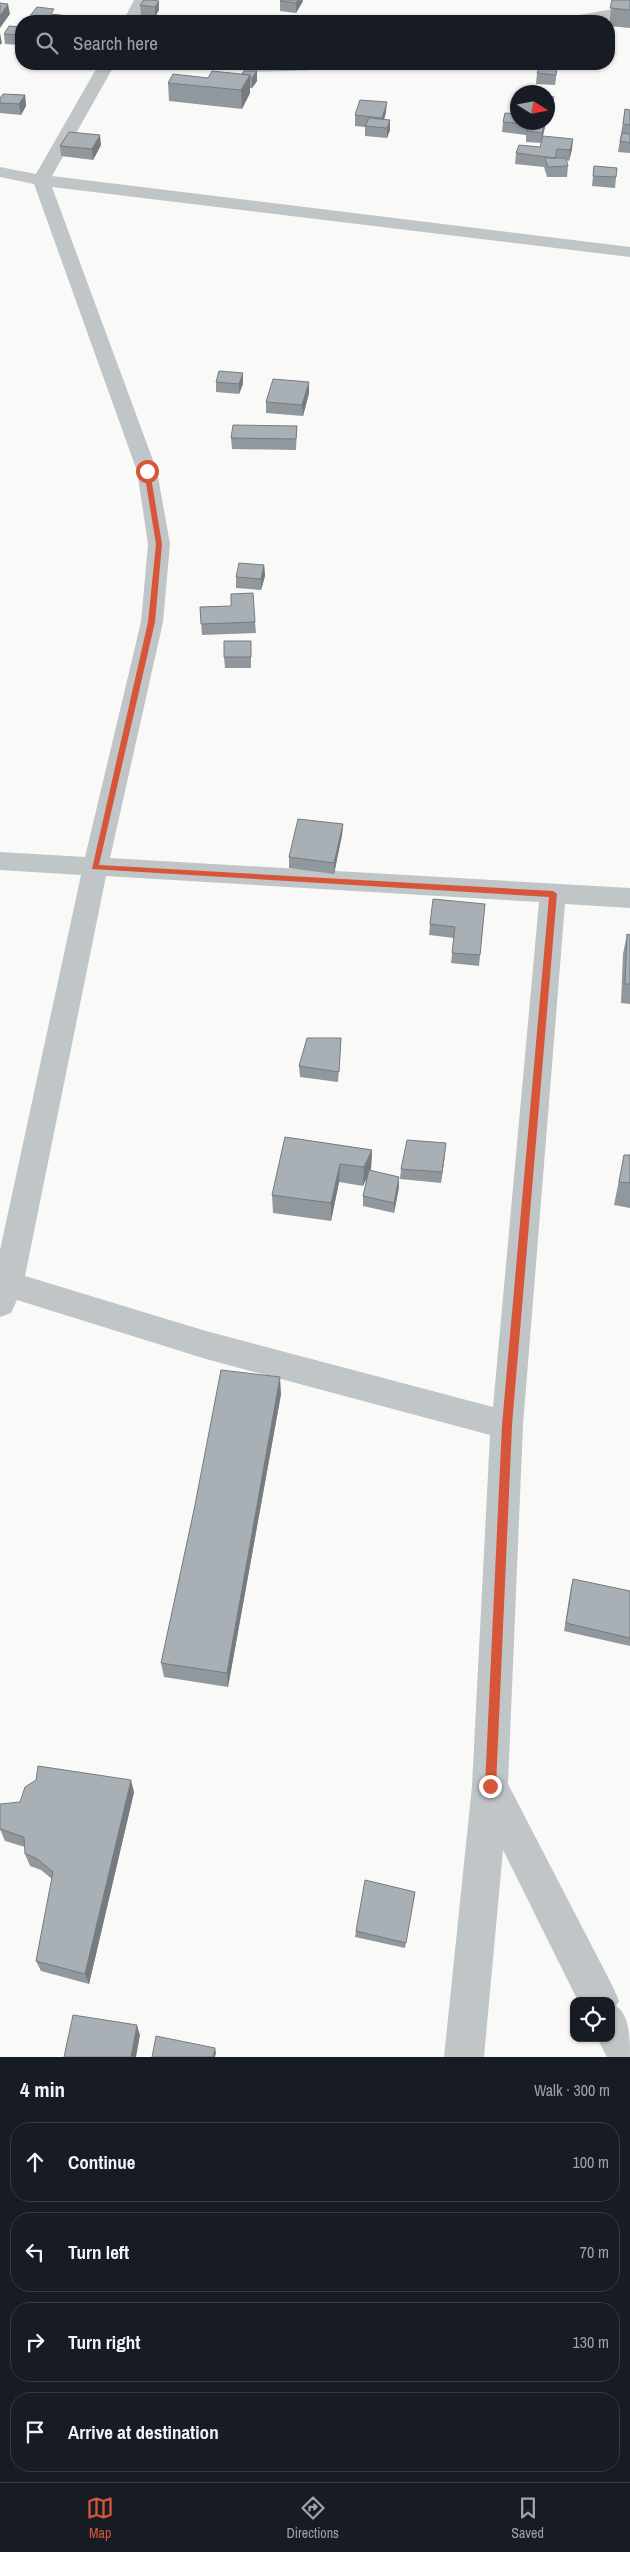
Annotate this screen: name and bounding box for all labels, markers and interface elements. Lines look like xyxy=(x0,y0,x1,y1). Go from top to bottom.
search box xyxy=(15,15,615,70)
icon: search xyxy=(33,29,61,57)
text: Search here xyxy=(73,30,158,56)
north arrow xyxy=(510,85,555,130)
route start xyxy=(136,460,159,483)
route end xyxy=(479,1775,502,1798)
map controls xyxy=(570,1997,615,2042)
button: locate xyxy=(570,1997,615,2042)
text: 4 min xyxy=(20,2075,65,2104)
text: Walk · 300 m xyxy=(534,2079,610,2101)
icon: ahead xyxy=(21,2148,49,2176)
text: Continue xyxy=(68,2149,136,2175)
text: 100 m xyxy=(573,2151,609,2173)
icon: left xyxy=(21,2238,49,2266)
text: Turn left xyxy=(68,2239,129,2265)
text: 70 m xyxy=(580,2241,609,2263)
icon: right xyxy=(21,2328,49,2356)
text: Turn right xyxy=(68,2329,140,2355)
text: 130 m xyxy=(573,2331,609,2353)
icon: arrive xyxy=(21,2418,49,2446)
text: Arrive at destination xyxy=(68,2419,219,2445)
tab: Map xyxy=(86,2494,114,2542)
tab: Directions xyxy=(287,2494,339,2542)
tab: Saved xyxy=(511,2494,544,2542)

